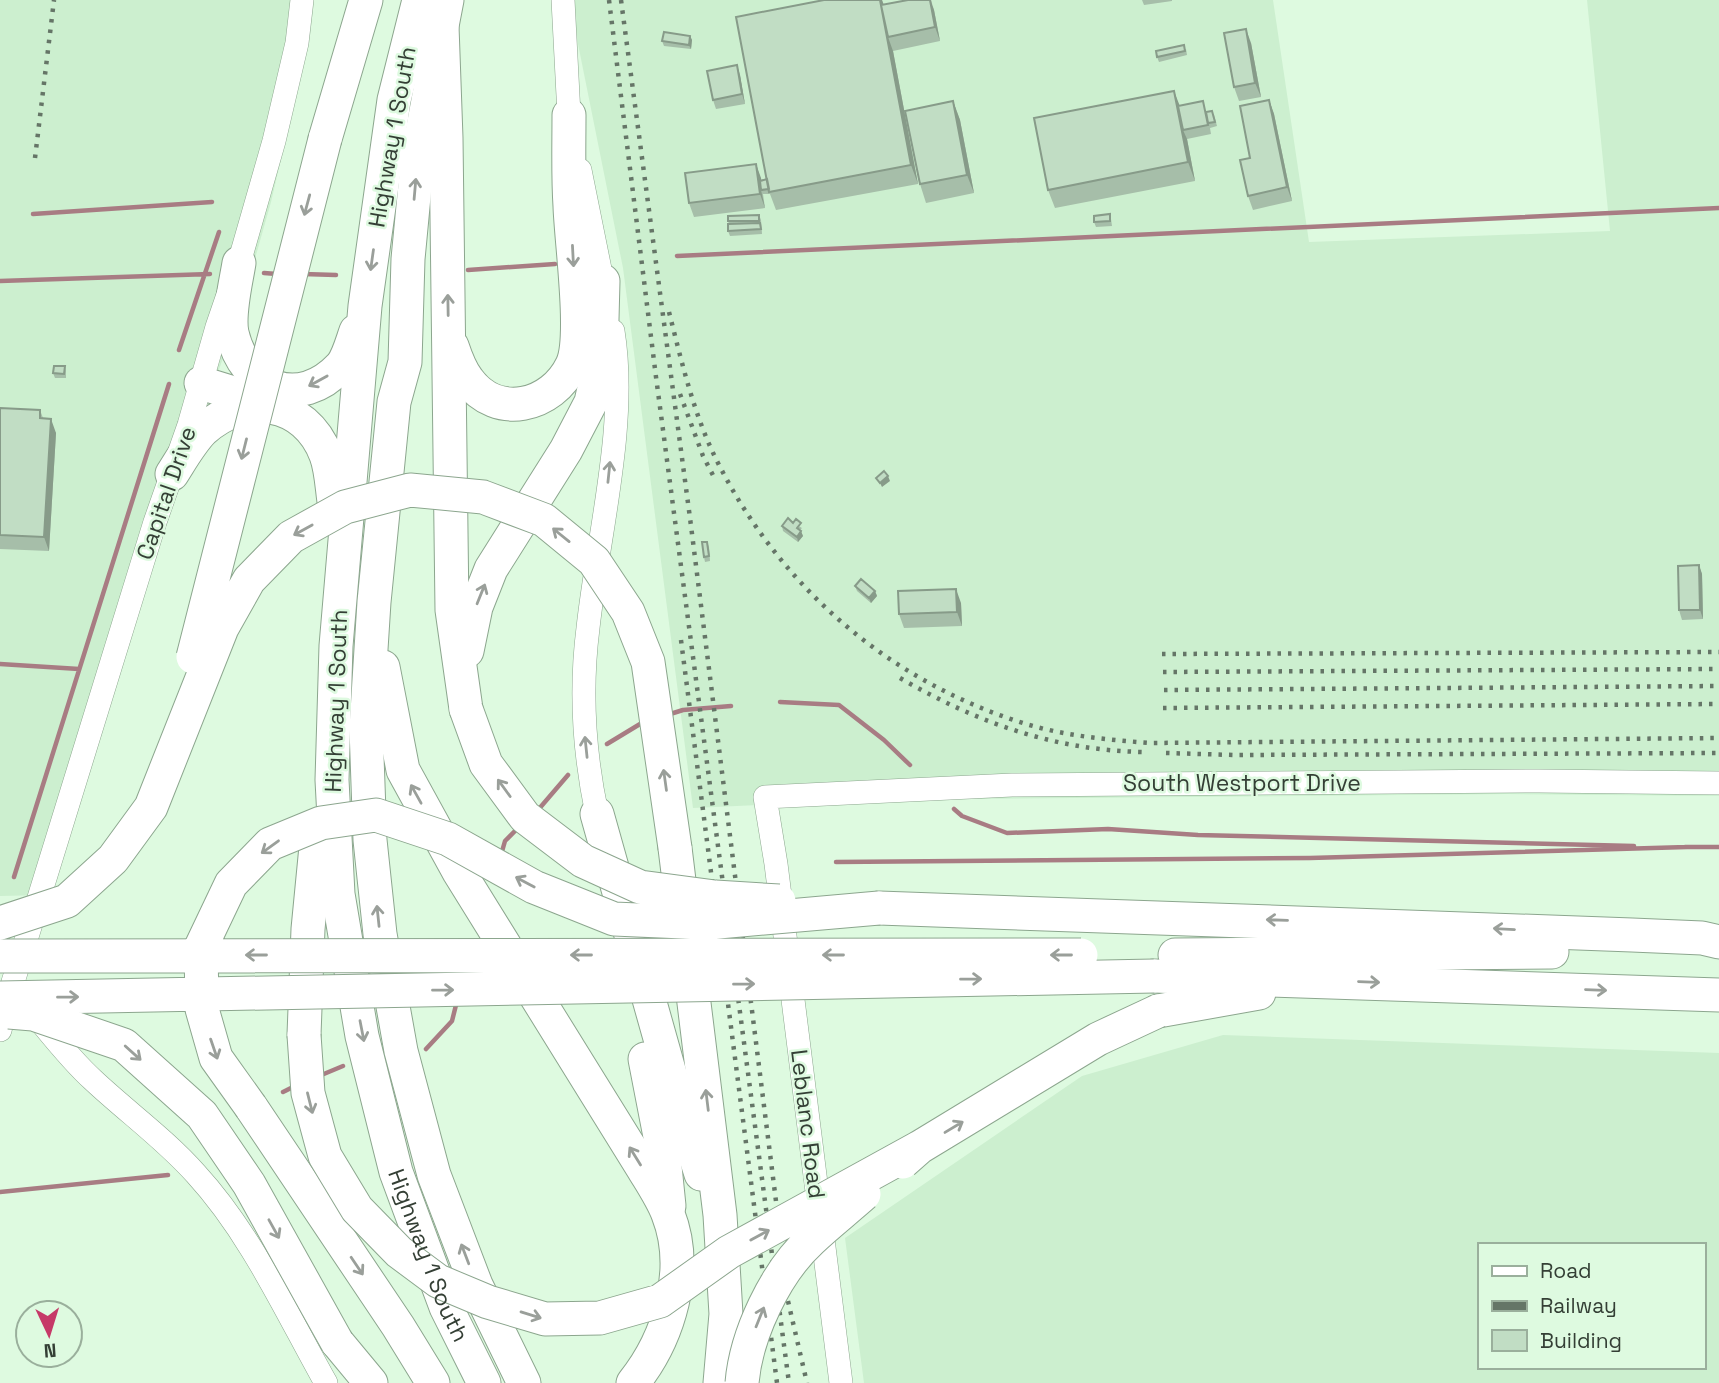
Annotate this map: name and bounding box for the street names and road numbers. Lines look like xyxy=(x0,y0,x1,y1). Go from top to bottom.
street label: Highway 1 South xyxy=(361,44,423,230)
street label: Capital Drive xyxy=(129,422,203,564)
street label: Highway 1 South xyxy=(318,609,354,793)
street label: South Westport Drive xyxy=(1123,768,1361,798)
street label: Leblanc Road xyxy=(784,1048,832,1200)
street label: Highway 1 South xyxy=(381,1165,476,1347)

